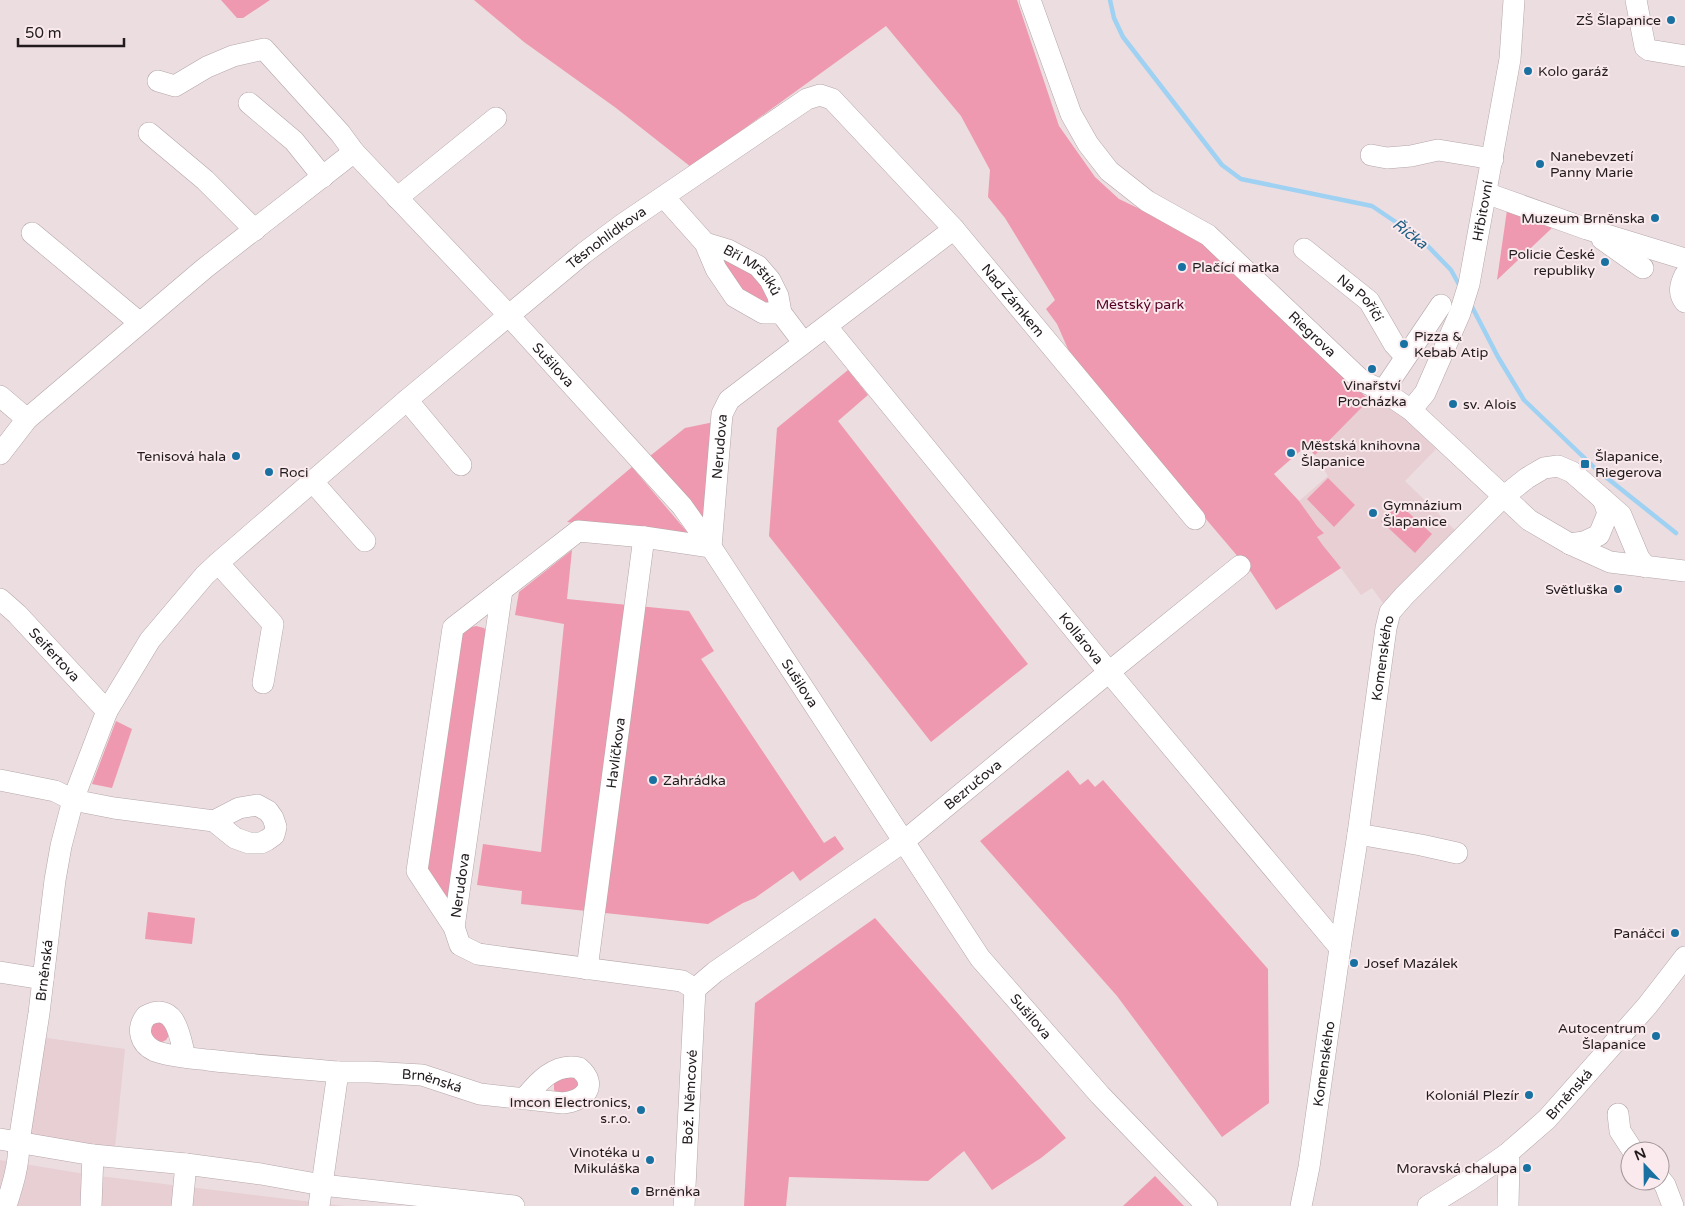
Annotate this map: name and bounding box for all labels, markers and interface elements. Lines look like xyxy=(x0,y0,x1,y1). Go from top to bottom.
place label: ZŠ Šlapanice xyxy=(1576,12,1661,29)
marker: ZŠ Šlapanice xyxy=(1665,14,1677,26)
scale bar xyxy=(18,15,124,47)
text: 50 m xyxy=(25,24,62,42)
place label: Kolo garáž xyxy=(1538,63,1608,80)
marker: Kolo garáž xyxy=(1522,65,1534,77)
place label: Nanebevzetí Panny Marie xyxy=(1550,148,1634,181)
marker: Nanebevzetí Panny Marie xyxy=(1534,158,1546,170)
street label: Hřbitovní xyxy=(1469,179,1497,243)
street label: Těsnohlídkova xyxy=(563,203,649,273)
place label: Muzeum Brněnska xyxy=(1521,210,1645,227)
marker: Muzeum Brněnska xyxy=(1649,212,1661,224)
water label: Říčka xyxy=(1389,215,1431,253)
street label: Bří Mrštíků xyxy=(720,241,784,299)
place label: Policie České republiky xyxy=(1508,246,1595,279)
marker: Policie České republiky xyxy=(1599,256,1611,268)
place label: Plačící matka xyxy=(1192,259,1279,276)
street label: Nad Zámkem xyxy=(978,261,1048,340)
marker: Plačící matka xyxy=(1176,261,1188,273)
street label: Na Poříčí xyxy=(1333,271,1387,325)
park label: Městský park xyxy=(1096,296,1185,313)
street label: Riegrova xyxy=(1285,308,1339,361)
place label: Pizza & Kebab Atip xyxy=(1414,328,1488,361)
marker: Pizza & Kebab Atip xyxy=(1398,338,1410,350)
street label: Sušilova xyxy=(528,339,578,391)
marker: Vinařství Procházka xyxy=(1366,363,1378,375)
place label: Vinařství Procházka xyxy=(1337,377,1407,410)
place label: sv. Alois xyxy=(1463,396,1517,413)
marker: sv. Alois xyxy=(1447,398,1459,410)
street label: Nerudova xyxy=(709,413,731,480)
place label: Městská knihovna Šlapanice xyxy=(1301,437,1420,470)
marker: Městská knihovna Šlapanice xyxy=(1285,447,1297,459)
place label: Tenisová hala xyxy=(137,448,226,465)
place label: Šlapanice, Riegerova xyxy=(1595,448,1663,481)
marker: Tenisová hala xyxy=(230,450,242,462)
marker: Šlapanice, Riegerova xyxy=(1579,458,1591,470)
place label: Roci xyxy=(279,464,308,481)
marker: Roci xyxy=(263,466,275,478)
place label: Gymnázium Šlapanice xyxy=(1383,497,1462,530)
marker: Gymnázium Šlapanice xyxy=(1367,507,1379,519)
place label: Světluška xyxy=(1545,581,1608,598)
marker: Světluška xyxy=(1612,583,1624,595)
street label: Kollárova xyxy=(1055,609,1107,668)
street label: Komenského xyxy=(1368,614,1398,702)
street label: Seifertova xyxy=(25,624,83,685)
street label: Sušilova xyxy=(778,656,822,711)
street label: Havlíčkova xyxy=(603,716,629,789)
street label: Bezručova xyxy=(941,756,1005,814)
place label: Zahrádka xyxy=(663,772,726,789)
marker: Zahrádka xyxy=(647,774,659,786)
street label: Nerudova xyxy=(447,852,473,919)
place label: Panáčci xyxy=(1613,925,1665,942)
marker: Panáčci xyxy=(1669,927,1681,939)
street label: Brněnská xyxy=(32,939,57,1002)
place label: Josef Mazálek xyxy=(1364,955,1458,972)
marker: Josef Mazálek xyxy=(1348,957,1360,969)
street label: Sušilova xyxy=(1006,991,1055,1043)
street label: Komenského xyxy=(1310,1020,1339,1108)
place label: Autocentrum Šlapanice xyxy=(1558,1020,1646,1053)
marker: Autocentrum Šlapanice xyxy=(1650,1030,1662,1042)
street label: Bož. Němcové xyxy=(679,1049,701,1145)
street label: Brněnská xyxy=(401,1066,464,1097)
street label: Brněnská xyxy=(1542,1066,1596,1123)
place label: Koloniál Plezír xyxy=(1426,1087,1520,1104)
marker: Koloniál Plezír xyxy=(1523,1089,1535,1101)
place label: Imcon Electronics, s.r.o. xyxy=(510,1094,631,1127)
marker: Imcon Electronics, s.r.o. xyxy=(635,1104,647,1116)
north arrow xyxy=(1620,1141,1670,1191)
place label: Vinotéka u Mikuláška xyxy=(569,1144,640,1177)
text: N xyxy=(1632,1144,1649,1164)
marker: Vinotéka u Mikuláška xyxy=(644,1154,656,1166)
place label: Moravská chalupa xyxy=(1396,1160,1517,1177)
marker: Moravská chalupa xyxy=(1521,1162,1533,1174)
place label: Brněnka xyxy=(645,1183,700,1200)
marker: Brněnka xyxy=(629,1185,641,1197)

